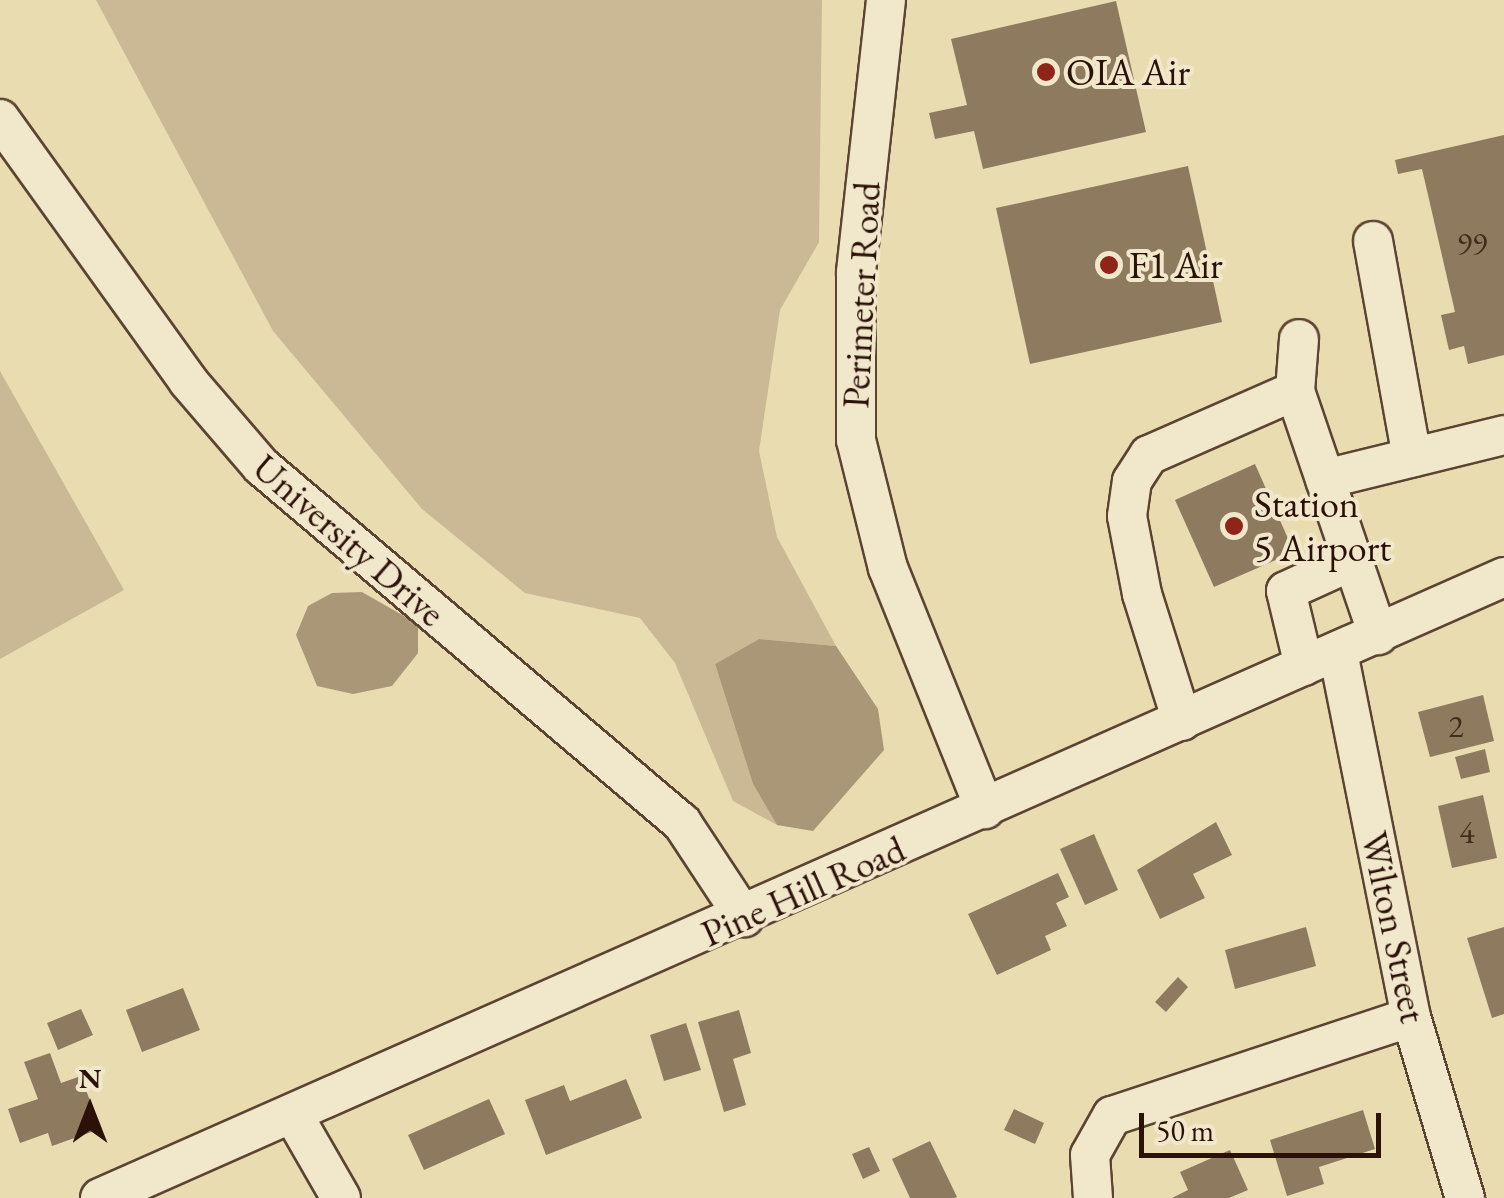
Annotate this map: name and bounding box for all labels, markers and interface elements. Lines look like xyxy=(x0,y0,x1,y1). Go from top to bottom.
place label: OIA Air xyxy=(1066,49,1190,95)
marker: OIA Air xyxy=(1035,61,1057,83)
street label: Perimeter Road xyxy=(832,181,890,409)
house number: 99 xyxy=(1457,224,1487,262)
place label: F1 Air xyxy=(1129,242,1223,288)
marker: F1 Air xyxy=(1098,254,1120,276)
street label: University Drive xyxy=(244,444,454,636)
place label: Station 5 Airport xyxy=(1254,481,1391,570)
marker: Station 5 Airport xyxy=(1223,515,1245,537)
house number: 2 xyxy=(1448,707,1464,745)
house number: 4 xyxy=(1459,813,1475,851)
street label: Pine Hill Road xyxy=(694,826,912,956)
street label: Wilton Street xyxy=(1351,827,1437,1027)
north arrow xyxy=(40,1058,140,1158)
text: N xyxy=(79,1060,101,1096)
scale bar xyxy=(1144,1093,1386,1155)
text: 50 m xyxy=(1156,1111,1214,1150)

